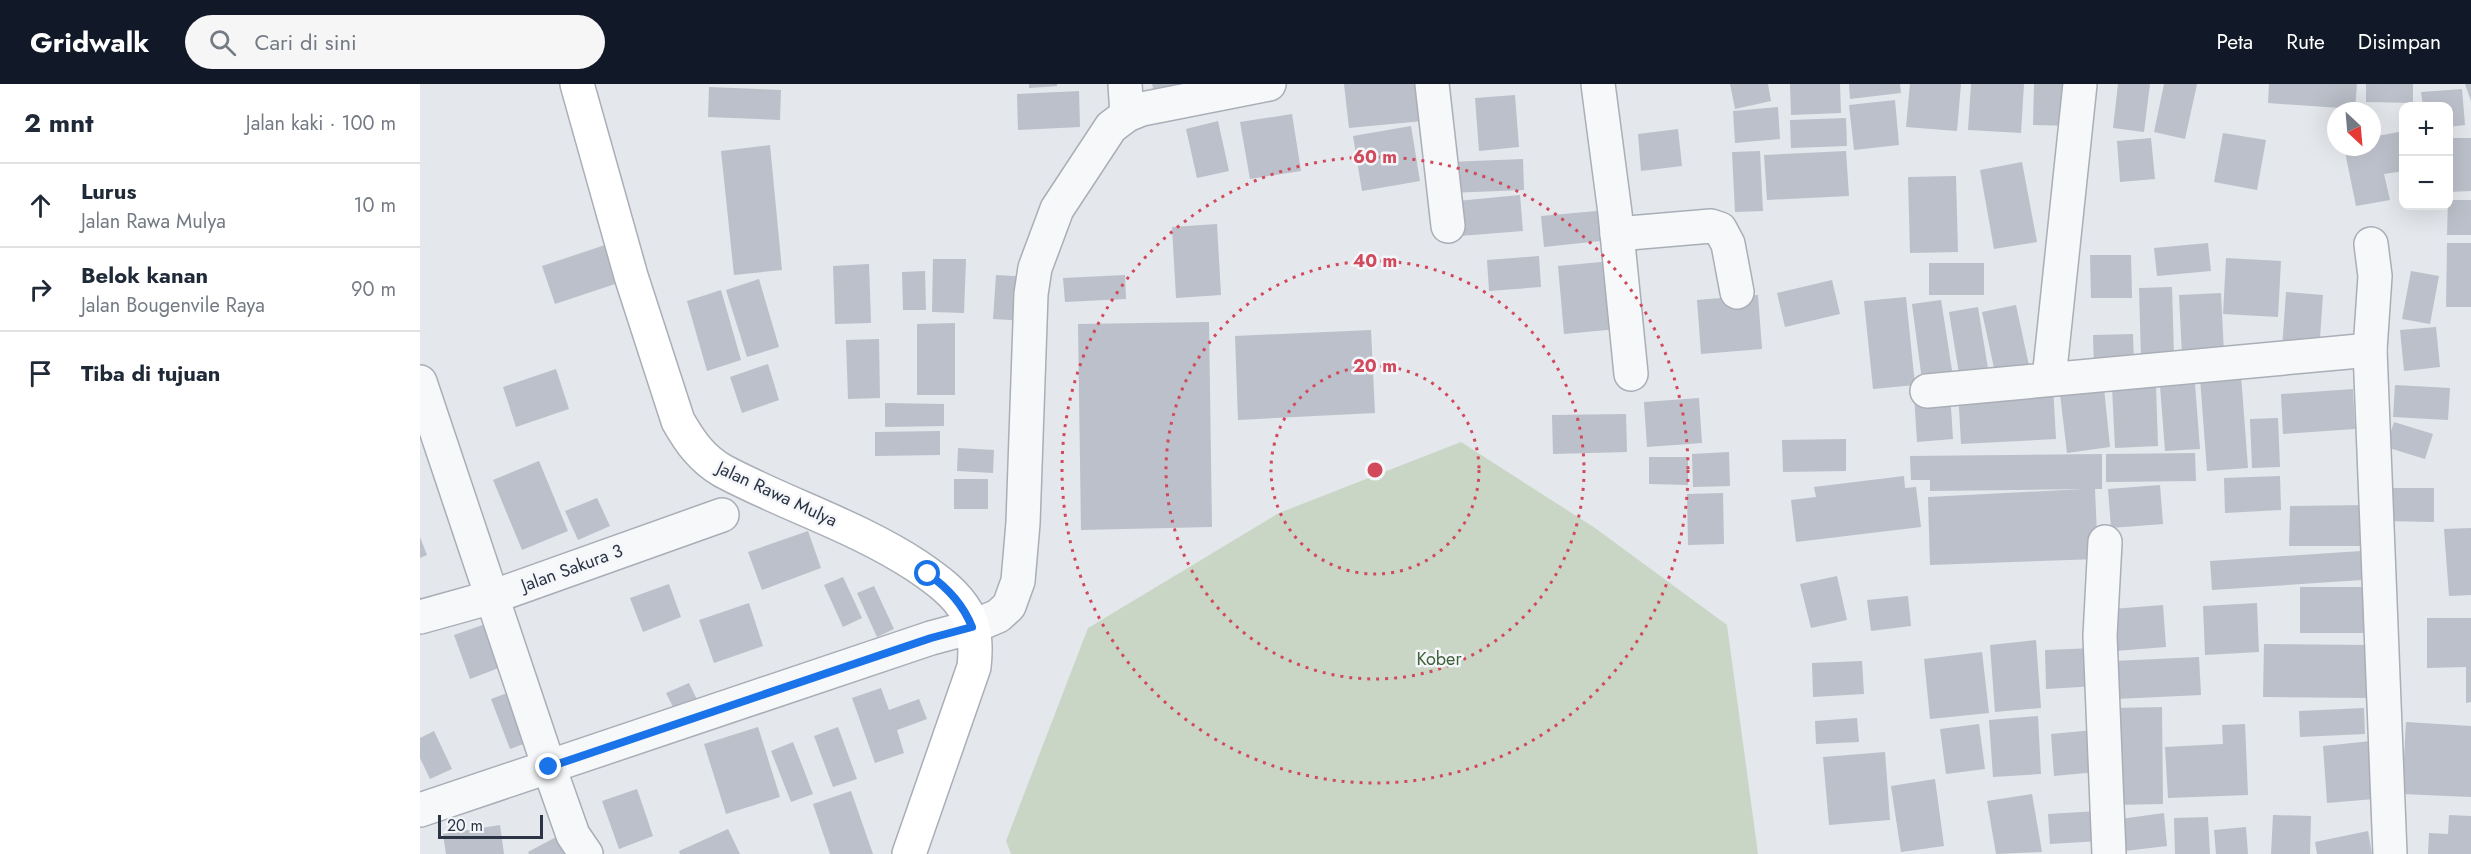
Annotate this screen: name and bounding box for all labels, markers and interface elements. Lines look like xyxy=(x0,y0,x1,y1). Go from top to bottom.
search box xyxy=(185,15,605,69)
text: Gridwalk xyxy=(30,22,149,63)
icon: search xyxy=(206,26,239,59)
text: Cari di sini xyxy=(254,26,357,58)
text: Peta xyxy=(2216,27,2253,57)
text: Rute xyxy=(2286,27,2325,57)
text: Disimpan xyxy=(2358,27,2441,57)
north arrow xyxy=(2327,102,2381,156)
map controls xyxy=(2399,102,2453,210)
button: + xyxy=(2399,102,2453,156)
text: 2 mnt xyxy=(24,104,93,142)
text: Jalan kaki · 100 m xyxy=(246,109,396,138)
text: 60 m xyxy=(1353,144,1397,170)
button: − xyxy=(2399,156,2453,210)
text: Lurus xyxy=(81,175,137,207)
icon: ahead xyxy=(24,189,57,222)
text: 10 m xyxy=(353,191,396,220)
text: Jalan Rawa Mulya xyxy=(81,207,226,236)
text: 40 m xyxy=(1353,248,1397,274)
text: Belok kanan xyxy=(81,259,208,291)
icon: right xyxy=(24,273,57,306)
text: 90 m xyxy=(351,275,396,304)
text: Jalan Bougenvile Raya xyxy=(81,291,265,320)
text: 20 m xyxy=(1353,353,1397,379)
icon: arrive xyxy=(24,357,57,390)
text: Tiba di tujuan xyxy=(81,357,220,389)
street label: Jalan Rawa Mulya xyxy=(711,454,842,533)
centre of rings xyxy=(1365,460,1385,480)
street label: Jalan Sakura 3 xyxy=(516,538,627,599)
route start xyxy=(914,560,940,586)
park label: Kober xyxy=(1416,646,1462,672)
route end xyxy=(535,753,561,779)
scale bar xyxy=(438,812,543,840)
text: 20 m xyxy=(447,814,483,837)

